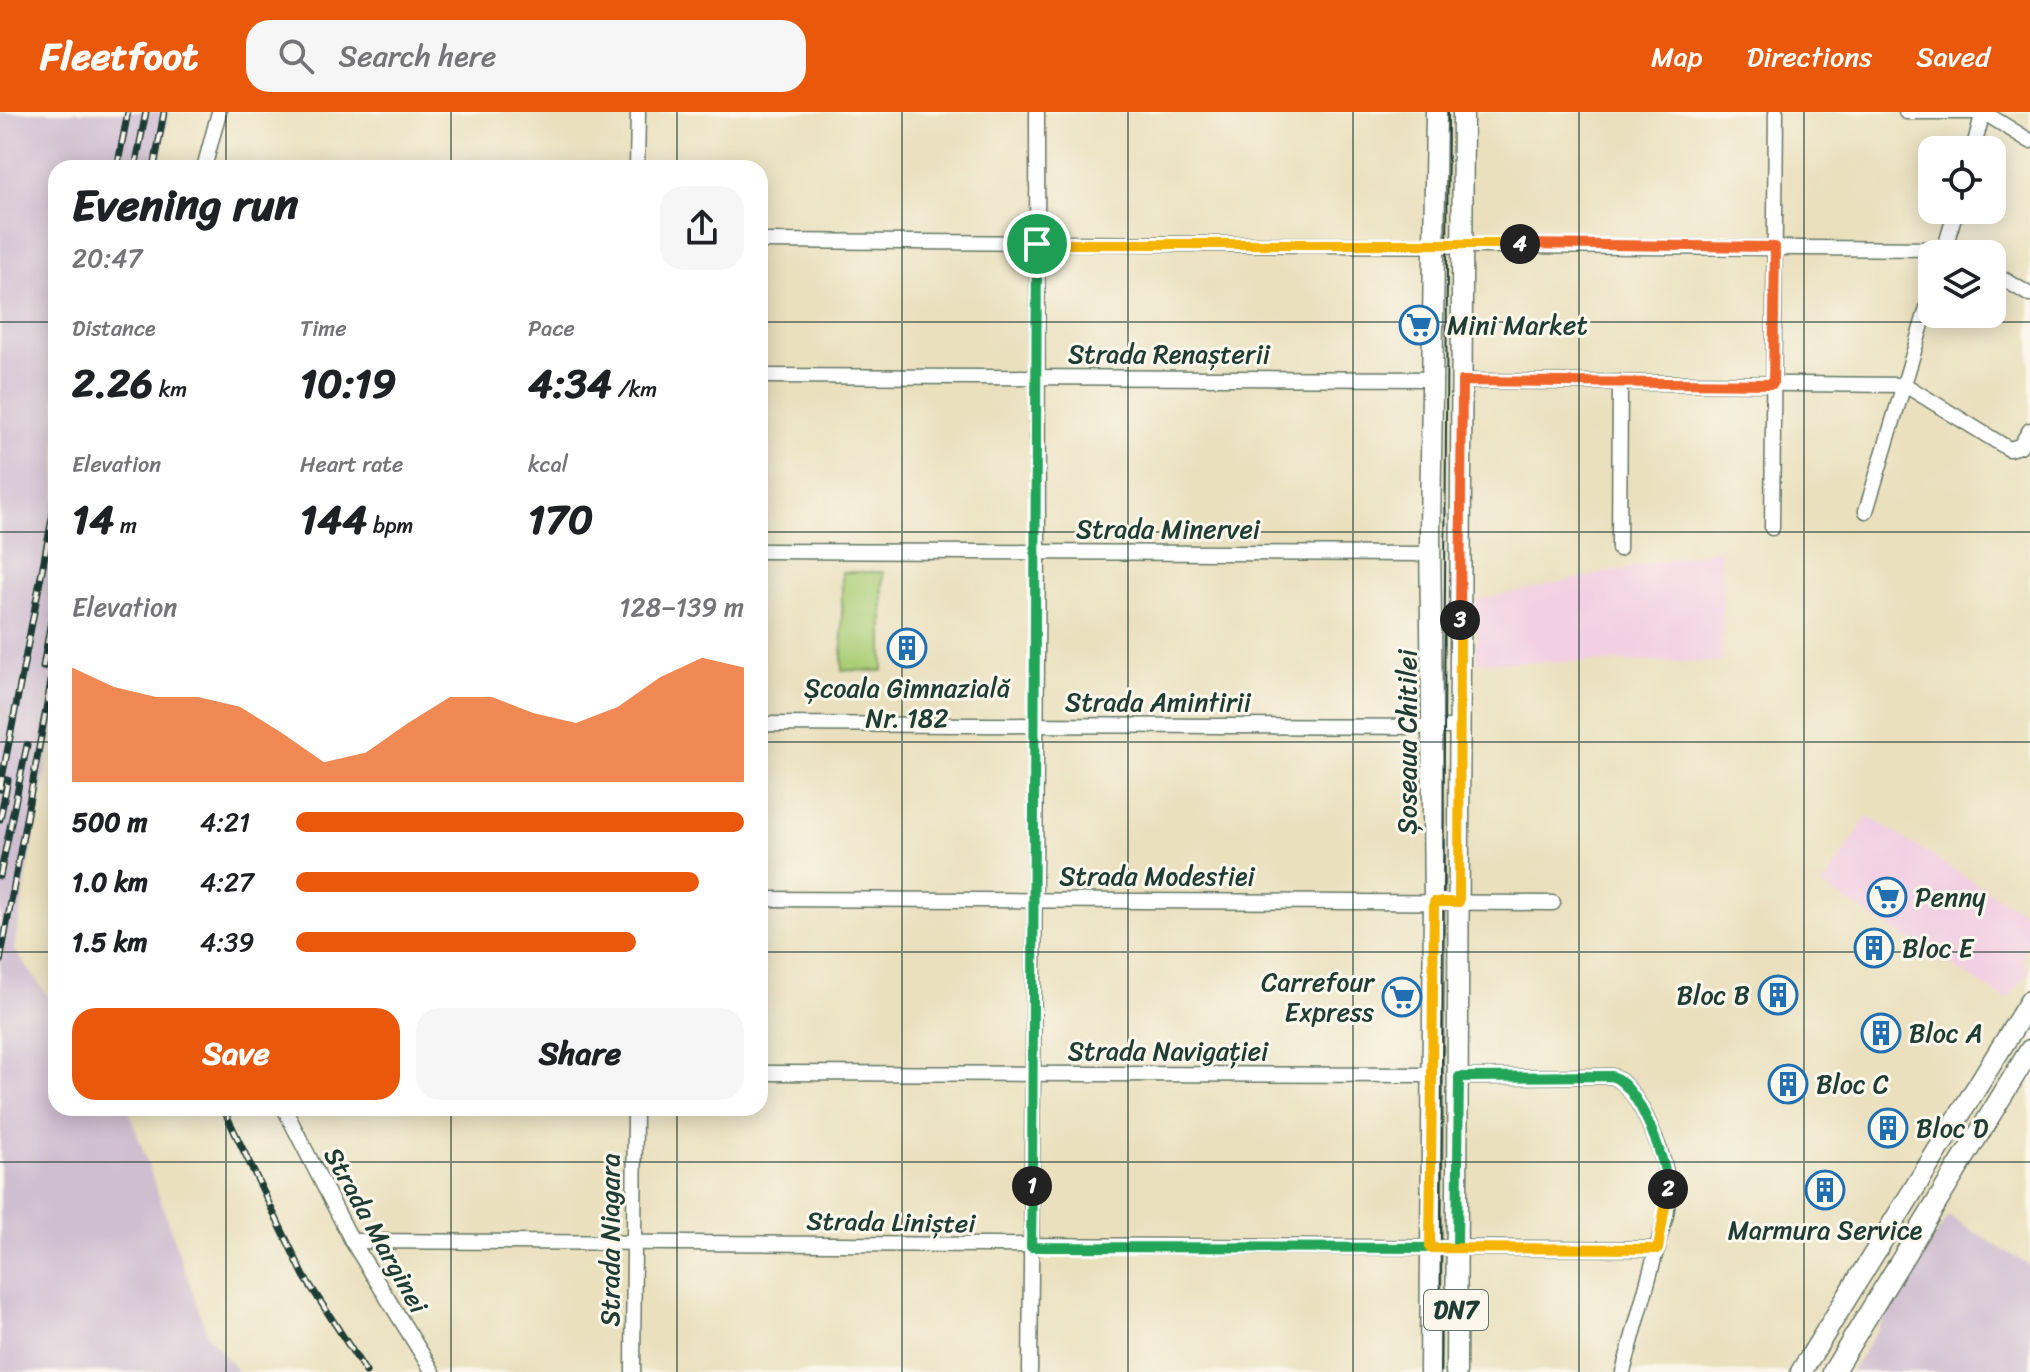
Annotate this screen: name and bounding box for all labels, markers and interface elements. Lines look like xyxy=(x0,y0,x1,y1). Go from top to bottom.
search box xyxy=(246,20,806,92)
text: Fleetfoot xyxy=(40,23,198,90)
text: Search here xyxy=(338,29,496,83)
text: Map xyxy=(1651,32,1703,81)
text: Directions xyxy=(1747,32,1872,81)
text: Saved xyxy=(1916,32,1990,81)
icon: search xyxy=(274,34,318,78)
map controls xyxy=(1918,136,2006,328)
button: locate xyxy=(1918,136,2006,224)
text: Evening run xyxy=(72,166,298,244)
button: share xyxy=(660,186,744,270)
pin xyxy=(1003,210,1071,278)
icon: arrive xyxy=(1015,222,1059,266)
pin: 4 xyxy=(1500,224,1540,264)
text: 4 xyxy=(1513,224,1527,263)
text: 20:47 xyxy=(72,235,142,281)
button: layers xyxy=(1918,240,2006,328)
place label: Mini Market xyxy=(1447,302,1588,348)
supermarket icon: Mini Market xyxy=(1398,304,1440,346)
text: Distance xyxy=(72,309,156,348)
text: Time xyxy=(300,309,347,348)
text: Pace xyxy=(528,309,575,348)
street label: Strada Renașterii xyxy=(1068,331,1271,377)
text: 2.26 xyxy=(72,348,153,419)
text: 10:19 xyxy=(300,348,396,419)
text: 4:34 xyxy=(528,348,612,419)
text: km xyxy=(153,370,187,409)
text: /km xyxy=(612,370,657,409)
text: Elevation xyxy=(72,445,161,484)
text: Heart rate xyxy=(300,445,403,484)
text: kcal xyxy=(528,445,568,484)
text: 14 xyxy=(72,484,114,555)
text: 144 xyxy=(300,484,367,555)
text: 170 xyxy=(528,484,593,555)
text: m xyxy=(114,506,137,545)
text: bpm xyxy=(367,506,413,545)
street label: Strada Minervei xyxy=(1076,506,1261,552)
text: Elevation xyxy=(72,584,177,630)
text: 128–139 m xyxy=(619,584,744,630)
pin: 3 xyxy=(1440,600,1480,640)
text: 3 xyxy=(1454,600,1466,639)
building icon: Școala Gimnazială Nr. 182 xyxy=(886,627,928,669)
street label: Șoseaua Chitilei xyxy=(1384,649,1430,835)
place label: Școala Gimnazială Nr. 182 xyxy=(804,665,1011,741)
street label: Strada Amintirii xyxy=(1065,679,1252,725)
text: 500 m xyxy=(72,799,147,845)
text: 4:21 xyxy=(200,799,250,845)
street label: Strada Modestiei xyxy=(1059,853,1256,899)
text: 1.0 km xyxy=(72,859,148,905)
text: 4:27 xyxy=(200,859,254,905)
place label: Penny xyxy=(1915,874,1986,920)
supermarket icon: Penny xyxy=(1866,876,1908,918)
text: 1.5 km xyxy=(72,919,147,965)
text: 4:39 xyxy=(200,919,254,965)
place label: Bloc E xyxy=(1902,925,1975,971)
building icon: Bloc E xyxy=(1853,927,1895,969)
place label: Carrefour Express xyxy=(1261,959,1375,1035)
place label: Bloc B xyxy=(1677,972,1750,1018)
building icon: Bloc B xyxy=(1757,974,1799,1016)
supermarket icon: Carrefour Express xyxy=(1381,976,1423,1018)
button: Save xyxy=(72,1008,400,1100)
button: Share xyxy=(416,1008,744,1100)
place label: Bloc A xyxy=(1909,1010,1983,1056)
building icon: Bloc A xyxy=(1860,1012,1902,1054)
street label: Strada Navigației xyxy=(1068,1028,1269,1074)
place label: Bloc C xyxy=(1816,1061,1889,1107)
building icon: Bloc C xyxy=(1767,1063,1809,1105)
place label: Bloc D xyxy=(1916,1105,1989,1151)
building icon: Bloc D xyxy=(1867,1107,1909,1149)
street label: Strada Marginei xyxy=(311,1138,441,1323)
street label: Strada Niagara xyxy=(587,1153,633,1327)
pin: 1 xyxy=(1012,1166,1052,1206)
text: 1 xyxy=(1027,1166,1037,1205)
pin: 2 xyxy=(1648,1169,1688,1209)
text: 2 xyxy=(1662,1169,1674,1208)
building icon: Marmura Service xyxy=(1804,1169,1846,1211)
street label: Strada Liniștei xyxy=(806,1198,977,1246)
place label: Marmura Service xyxy=(1728,1207,1923,1253)
road number: DN7 xyxy=(1424,1290,1488,1330)

